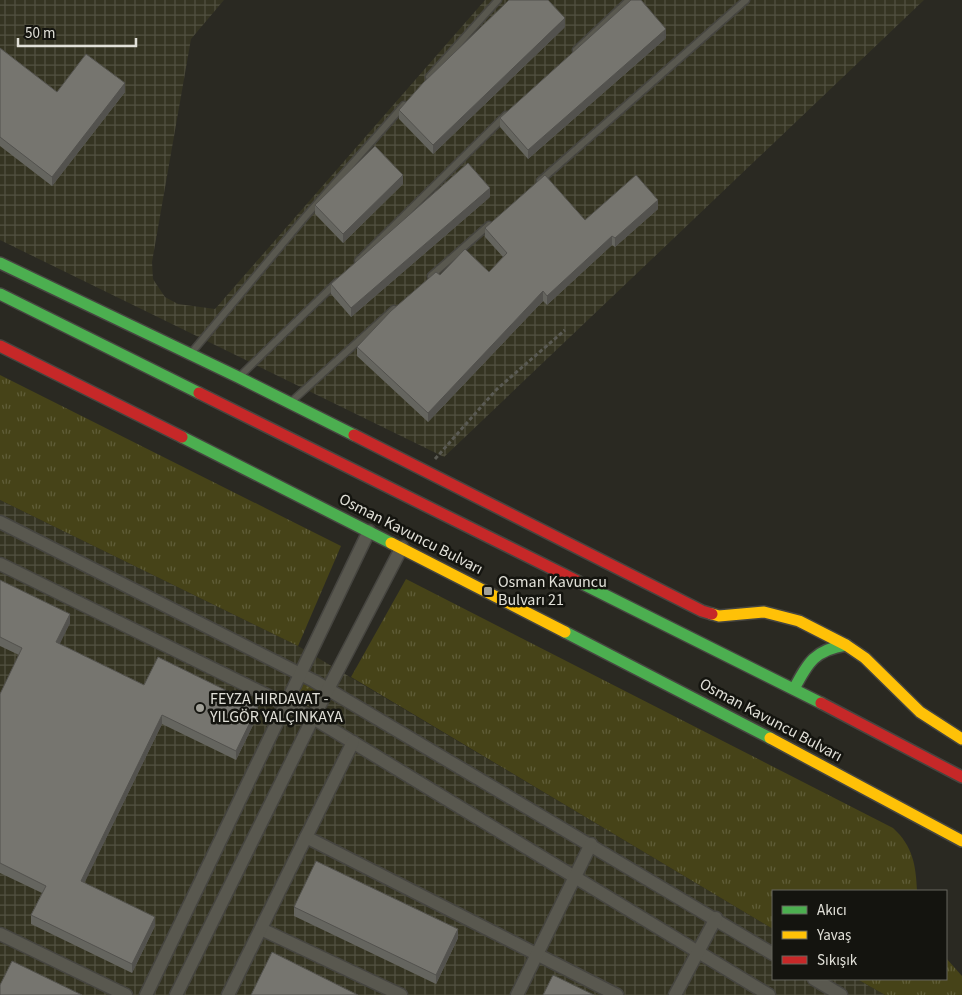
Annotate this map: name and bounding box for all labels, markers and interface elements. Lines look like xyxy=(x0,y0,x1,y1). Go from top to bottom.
scale bar xyxy=(18,15,135,47)
text: 50 m xyxy=(25,23,55,44)
street label: Osman Kavuncu Bulvarı xyxy=(335,488,487,580)
place label: Osman Kavuncu Bulvarı 21 xyxy=(498,571,607,611)
marker: Osman Kavuncu Bulvarı 21 xyxy=(482,585,494,597)
street label: Osman Kavuncu Bulvarı xyxy=(696,673,846,767)
place label: FEYZA HIRDAVAT - YILGÖR YALÇINKAYA xyxy=(209,688,343,728)
marker: FEYZA HIRDAVAT - YILGÖR YALÇINKAYA xyxy=(194,702,206,714)
legend xyxy=(772,890,947,980)
text: Akıcı xyxy=(817,900,847,921)
text: Yavaş xyxy=(816,925,851,946)
text: Sıkışık xyxy=(817,950,858,971)

